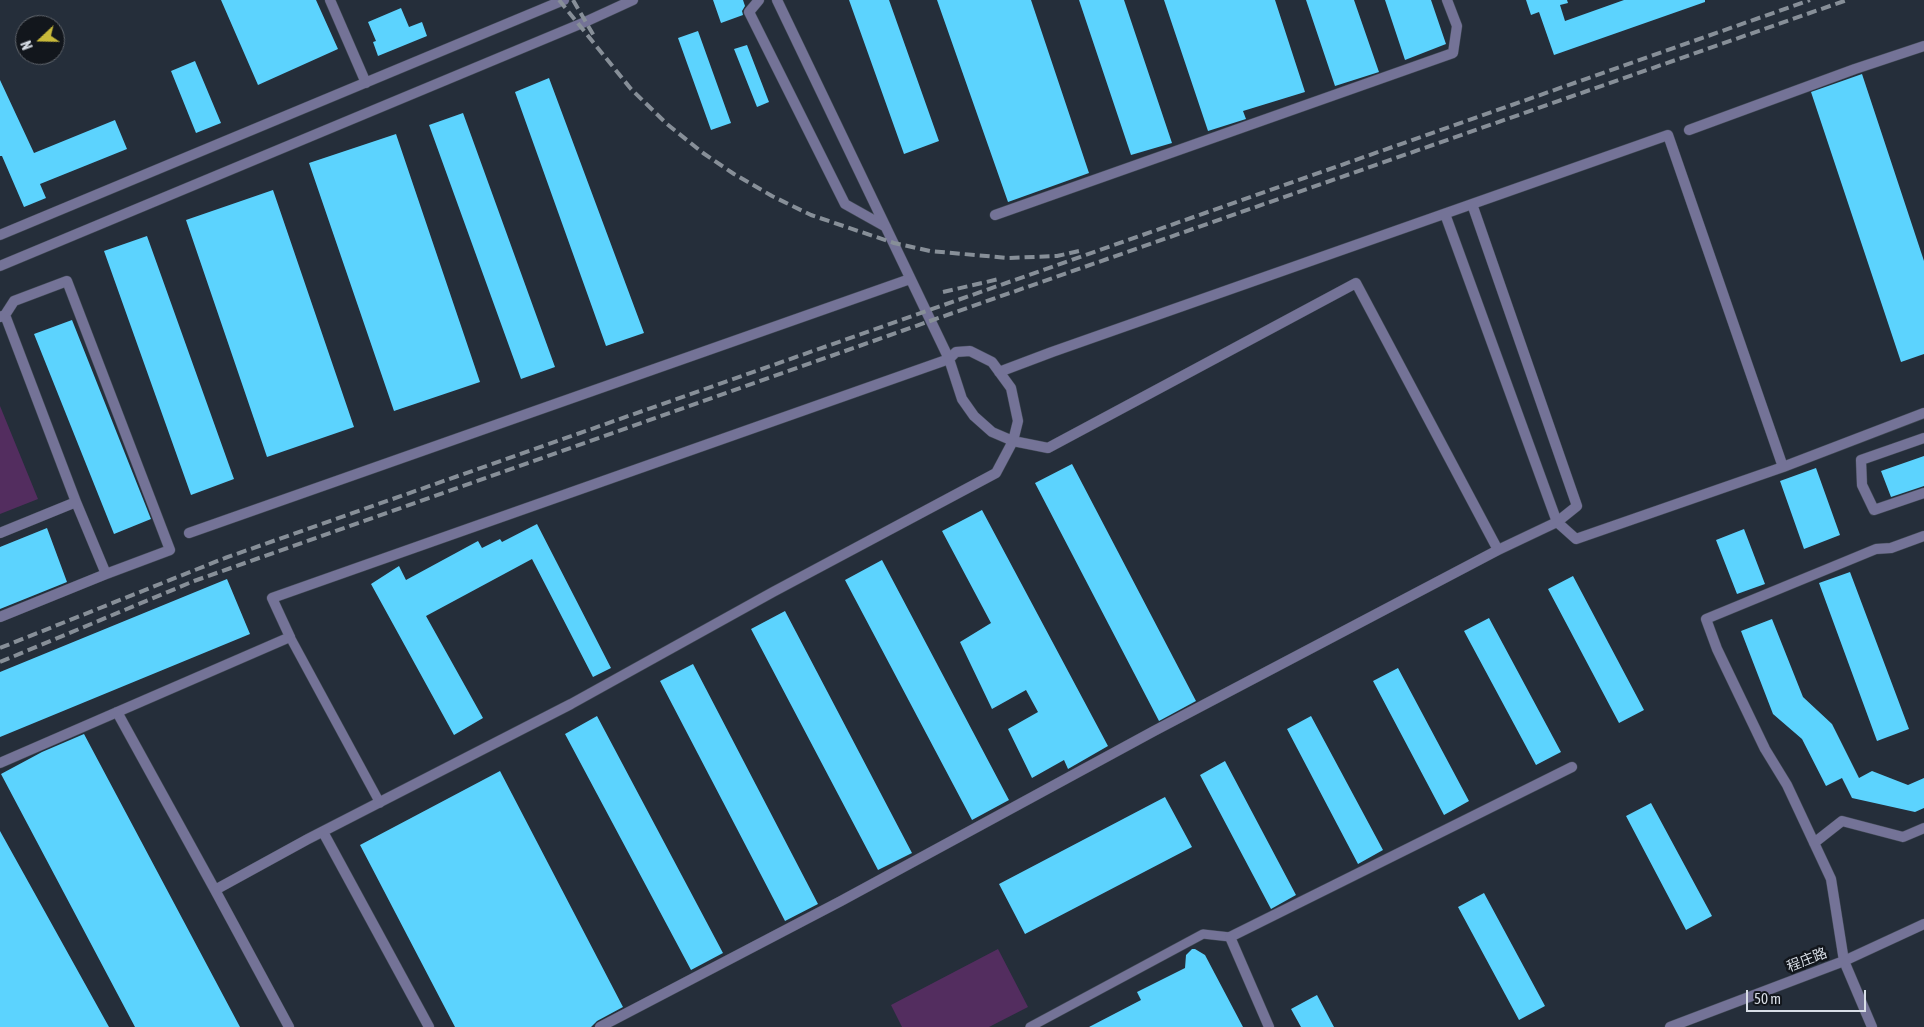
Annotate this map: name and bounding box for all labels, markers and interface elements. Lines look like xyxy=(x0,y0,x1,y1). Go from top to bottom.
north arrow xyxy=(15,15,65,65)
text: N xyxy=(18,38,36,52)
street label: 程庄路 xyxy=(1784,945,1830,975)
scale bar xyxy=(1749,980,1869,1012)
text: 50 m xyxy=(1754,990,1781,1007)

